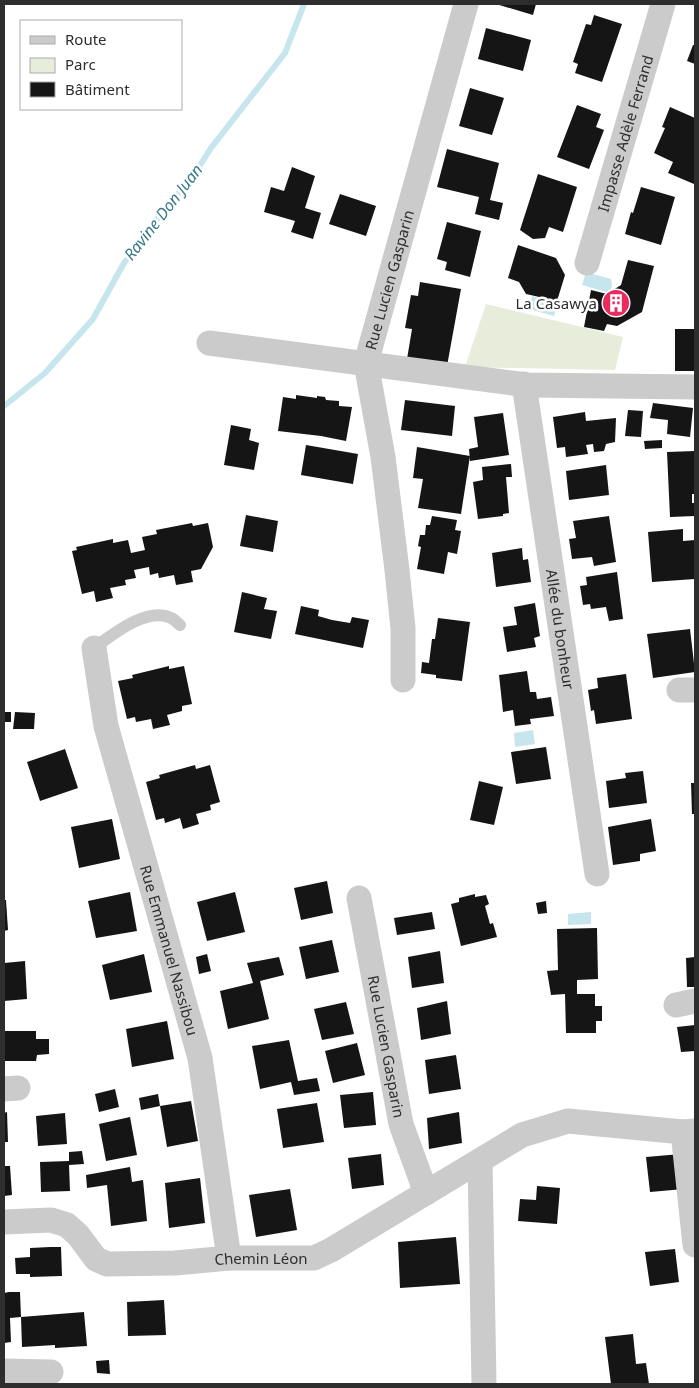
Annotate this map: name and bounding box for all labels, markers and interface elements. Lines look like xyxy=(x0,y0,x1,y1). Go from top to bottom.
legend xyxy=(20,20,182,110)
text: Route xyxy=(65,29,107,49)
street label: Impasse Adèle Ferrand xyxy=(593,53,657,214)
text: Parc xyxy=(65,54,96,74)
text: Bâtiment xyxy=(65,79,130,99)
water label: Ravine Don Juan xyxy=(119,159,207,265)
street label: Rue Lucien Gasparin xyxy=(360,208,418,352)
building icon: La Casawya xyxy=(601,288,631,318)
place label: La Casawya xyxy=(515,293,597,313)
street label: Allée du bonheur xyxy=(542,568,579,691)
street label: Rue Emmanuel Nassibou xyxy=(136,863,203,1038)
street label: Rue Lucien Gasparin xyxy=(364,974,410,1119)
street label: Chemin Léon xyxy=(214,1248,308,1269)

